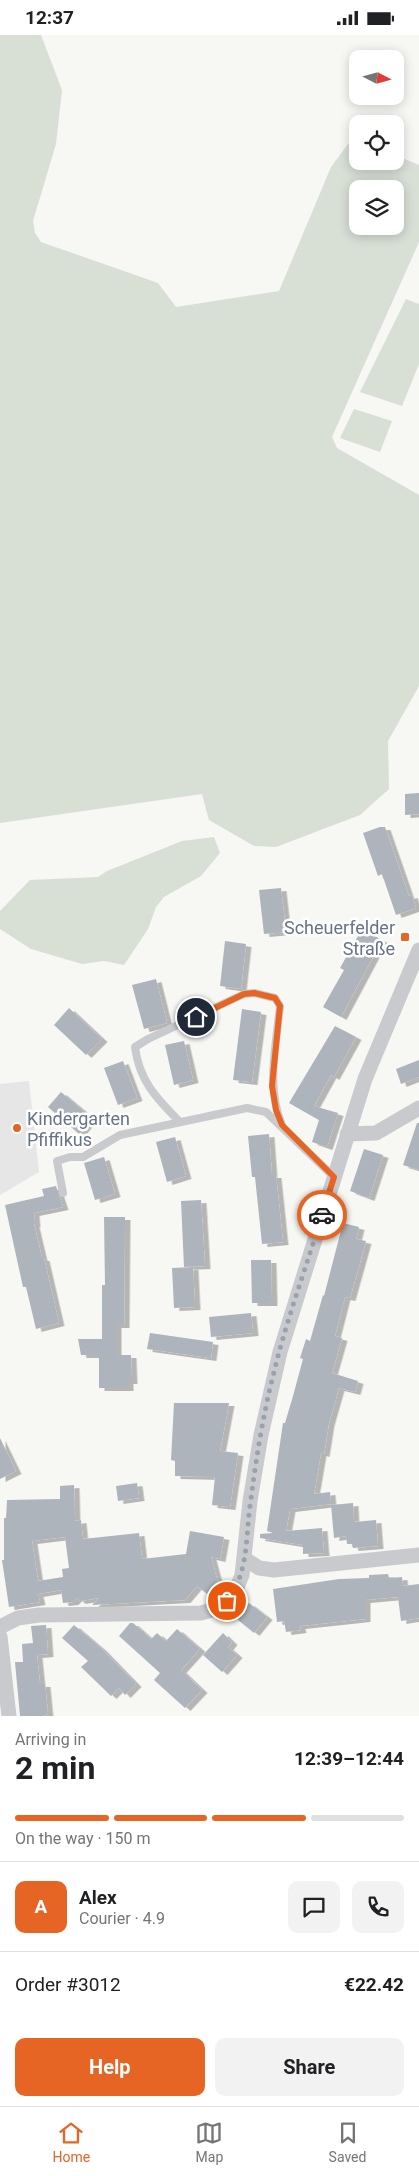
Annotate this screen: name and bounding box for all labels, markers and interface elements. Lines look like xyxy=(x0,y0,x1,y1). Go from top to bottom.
text: 12:37 xyxy=(25,6,74,29)
north arrow xyxy=(349,50,404,105)
map controls xyxy=(349,50,404,235)
button: locate xyxy=(349,115,404,170)
button: layers xyxy=(349,180,404,235)
place label: Scheuerfelder Straße xyxy=(284,917,395,959)
marker: Scheuerfelder Straße xyxy=(399,931,411,943)
pin xyxy=(175,996,217,1038)
icon: home xyxy=(182,1003,210,1031)
place label: Kindergarten Pfiffikus xyxy=(27,1108,130,1150)
marker: Kindergarten Pfiffikus xyxy=(11,1122,23,1134)
courier xyxy=(297,1190,347,1240)
icon: car xyxy=(308,1201,336,1229)
pin xyxy=(206,1580,248,1622)
icon: bag xyxy=(213,1587,241,1615)
text: Arriving in xyxy=(15,1730,86,1749)
text: 12:39–12:44 xyxy=(294,1747,404,1770)
text: 2 min xyxy=(15,1749,95,1787)
text: On the way · 150 m xyxy=(15,1829,151,1848)
button: chat xyxy=(288,1881,340,1933)
button: phone xyxy=(352,1881,404,1933)
text: Alex xyxy=(79,1886,117,1909)
text: A xyxy=(35,1895,47,1918)
text: Courier · 4.9 xyxy=(79,1909,165,1928)
text: Order #3012 xyxy=(15,1973,121,1996)
text: €22.42 xyxy=(344,1973,404,1996)
button: Help xyxy=(15,2038,205,2096)
button: Share xyxy=(215,2038,404,2096)
tab: Home xyxy=(53,2119,90,2165)
tab: Map xyxy=(195,2119,223,2165)
tab: Saved xyxy=(329,2119,366,2165)

